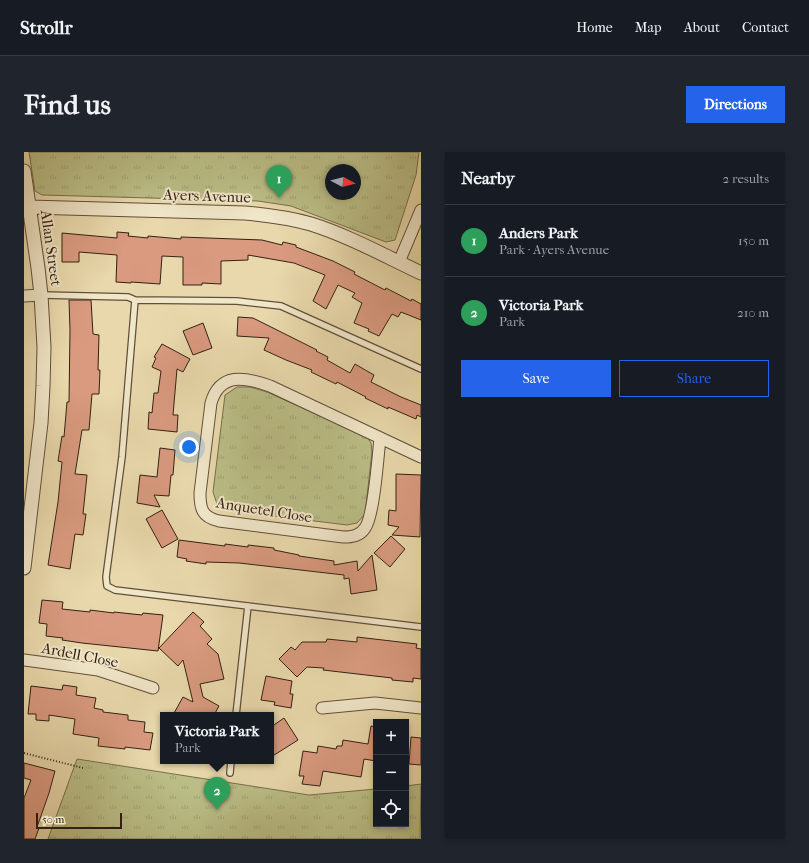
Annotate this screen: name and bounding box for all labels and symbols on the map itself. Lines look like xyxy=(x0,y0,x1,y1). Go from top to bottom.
north arrow xyxy=(325,164,361,200)
pin: 1 xyxy=(266,165,292,198)
street label: Ayers Avenue xyxy=(162,185,252,207)
street label: Allan Street xyxy=(37,208,65,288)
your location xyxy=(179,437,199,457)
street label: Anquetel Close xyxy=(214,493,314,527)
street label: Ardell Close xyxy=(39,639,120,671)
pin: 2 xyxy=(204,777,230,810)
scale bar xyxy=(36,811,122,830)

